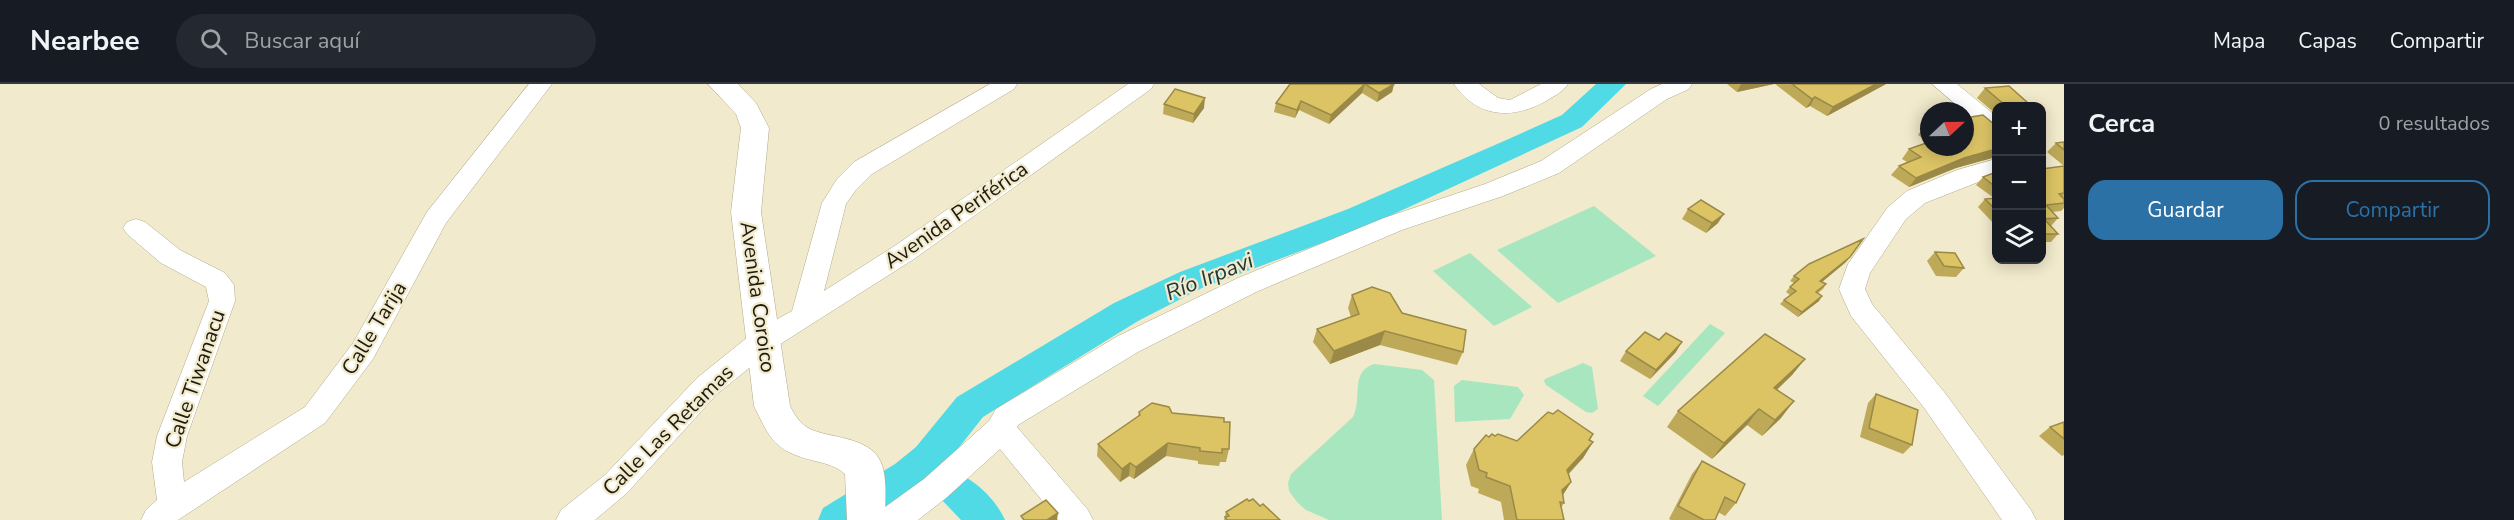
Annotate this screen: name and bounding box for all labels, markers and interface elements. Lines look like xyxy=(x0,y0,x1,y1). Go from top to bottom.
search box xyxy=(176,14,596,68)
text: Nearbee xyxy=(30,22,140,60)
icon: search xyxy=(197,25,230,58)
text: Buscar aquí xyxy=(245,26,360,56)
text: Mapa xyxy=(2213,27,2265,55)
text: Capas xyxy=(2298,27,2357,55)
text: Compartir xyxy=(2390,27,2484,55)
north arrow xyxy=(1920,102,1974,156)
map controls xyxy=(1992,102,2046,264)
button: + xyxy=(1992,102,2046,156)
text: Cerca xyxy=(2088,106,2155,141)
text: 0 resultados xyxy=(2379,110,2490,137)
street label: Avenida Periférica xyxy=(879,155,1033,275)
button: − xyxy=(1992,156,2046,210)
button: Guardar xyxy=(2088,180,2283,240)
button: Compartir xyxy=(2295,180,2490,240)
button: layers xyxy=(1992,210,2046,264)
street label: Avenida Coroico xyxy=(734,220,782,374)
water label: Río Irpavi xyxy=(1161,245,1258,308)
street label: Calle Tarija xyxy=(335,276,413,380)
street label: Calle Tiwanacu xyxy=(158,306,232,452)
street label: Calle Las Retamas xyxy=(596,358,740,502)

